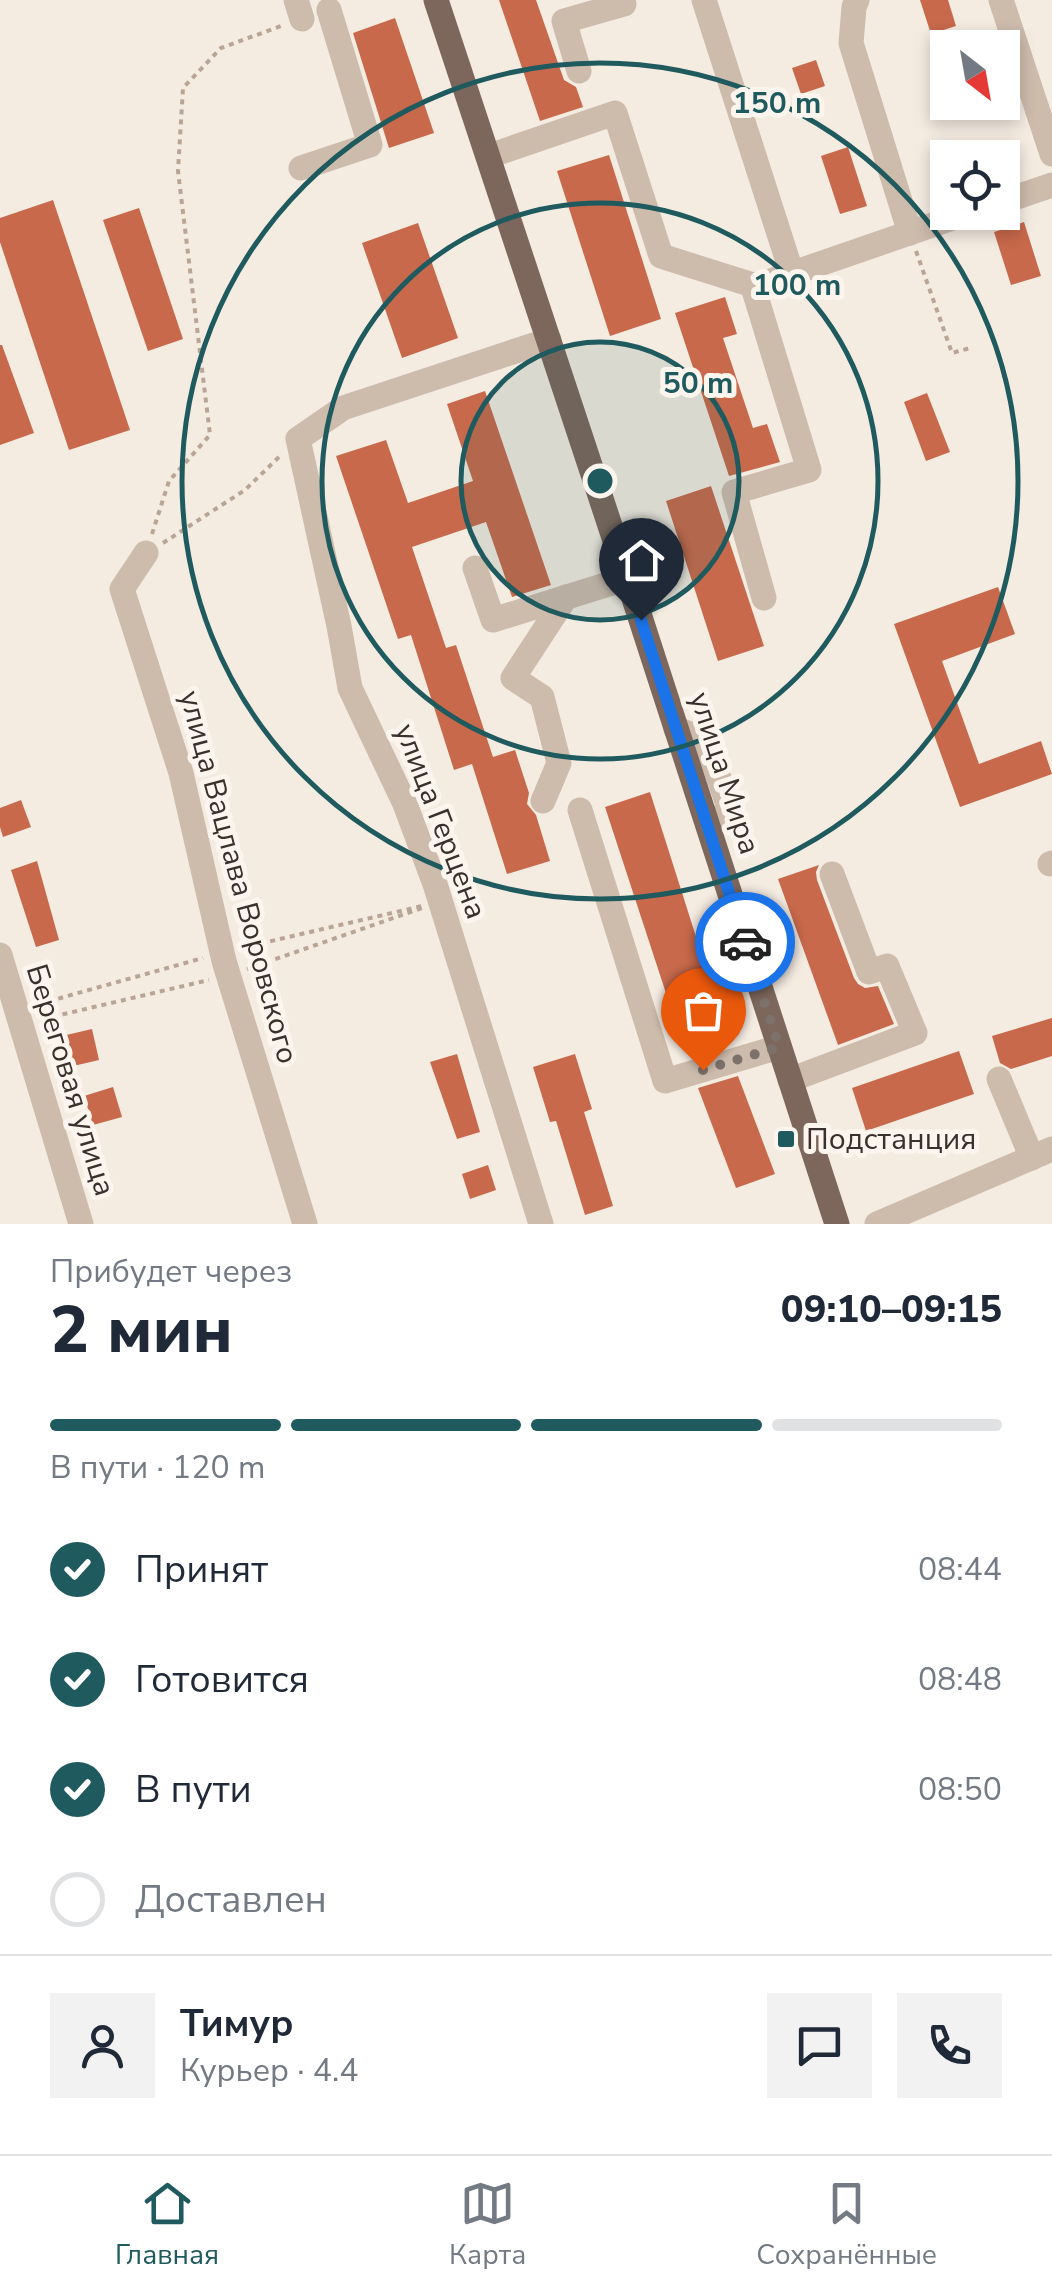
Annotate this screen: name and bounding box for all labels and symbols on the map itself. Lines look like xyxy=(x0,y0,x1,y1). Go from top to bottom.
north arrow xyxy=(930,30,1020,120)
text: 150 m xyxy=(733,83,821,124)
text: 100 m xyxy=(753,265,841,306)
text: 50 m xyxy=(663,363,733,404)
centre of rings xyxy=(582,463,618,499)
pin xyxy=(599,518,684,621)
street label: улица Вацлава Воровского xyxy=(169,686,308,1068)
street label: улица Мира xyxy=(679,687,770,860)
street label: улица Герцена xyxy=(384,718,497,925)
courier xyxy=(695,892,795,992)
street label: Береговая улица xyxy=(16,959,125,1201)
pin xyxy=(661,968,746,1071)
place label: Подстанция xyxy=(806,1119,976,1160)
marker: Подстанция xyxy=(775,1128,797,1150)

